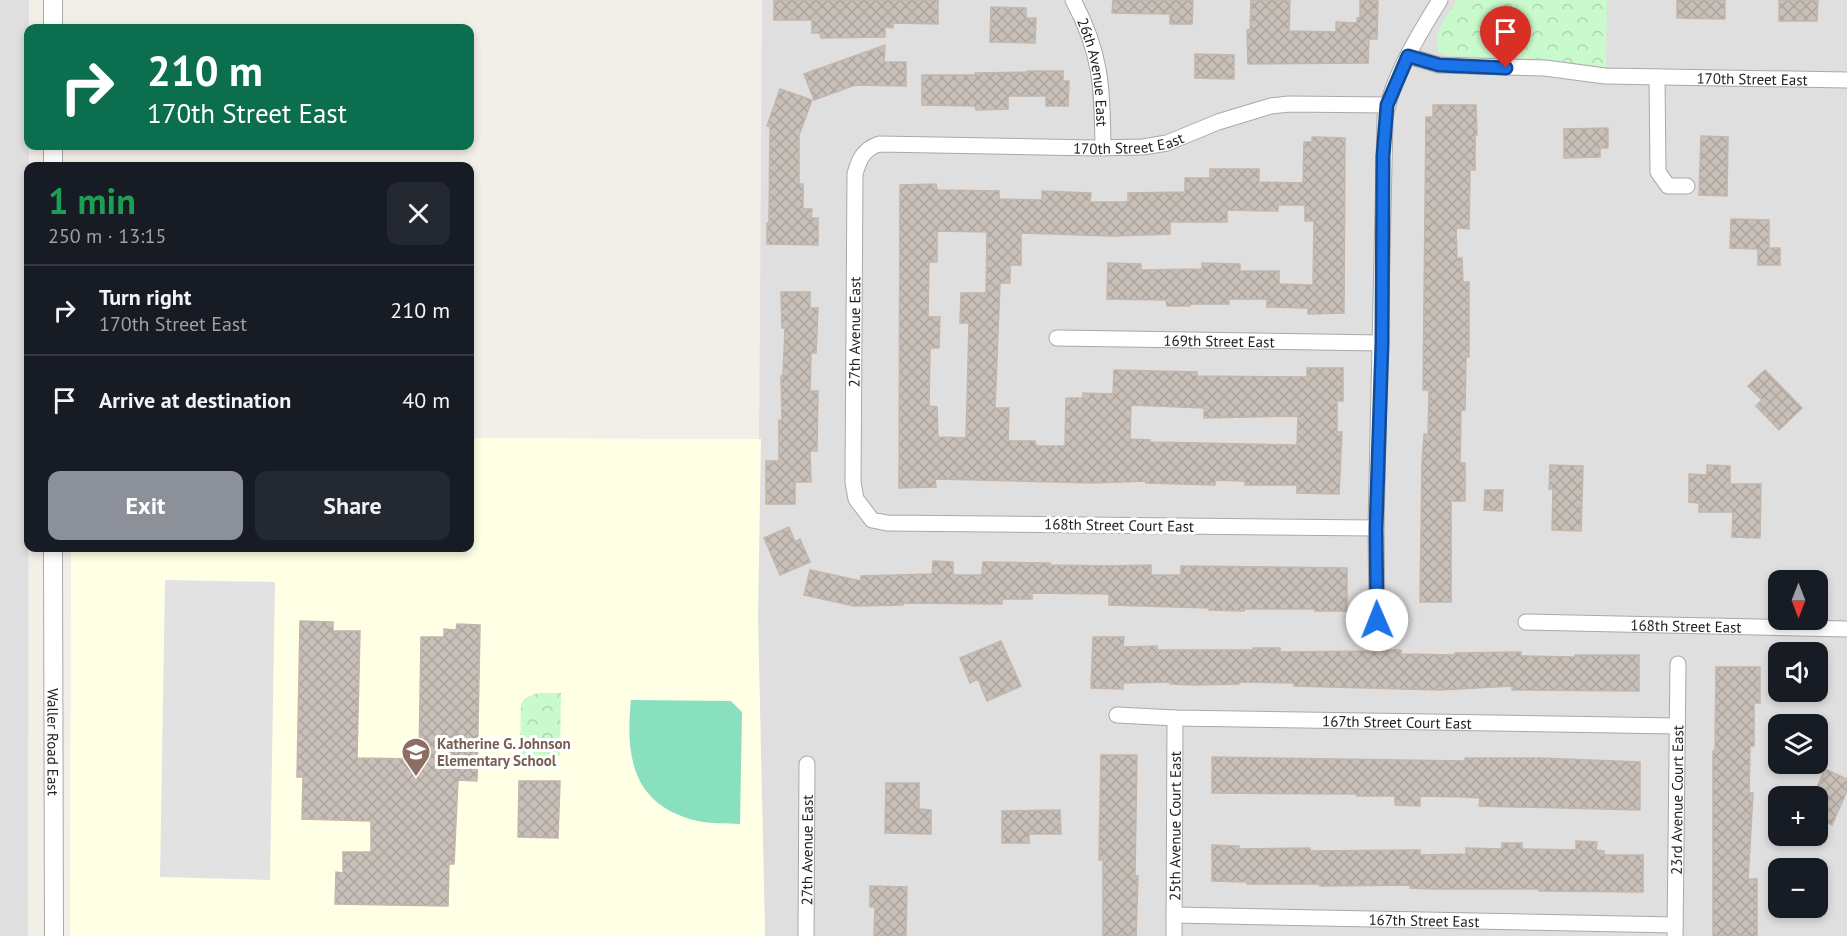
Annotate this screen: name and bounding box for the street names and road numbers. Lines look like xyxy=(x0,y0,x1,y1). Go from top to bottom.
street label: 26th Avenue East xyxy=(1073,15,1112,127)
street label: 170th Street East xyxy=(1696,68,1808,89)
street label: 170th Street East xyxy=(1073,128,1186,158)
street label: 27th Avenue East xyxy=(844,277,864,387)
street label: 169th Street East xyxy=(1163,330,1275,351)
street label: 168th Street Court East xyxy=(1044,514,1194,536)
street label: 168th Street East xyxy=(1630,615,1742,636)
street label: Waller Road East xyxy=(44,688,63,796)
street label: 167th Street Court East xyxy=(1322,711,1472,732)
street label: 23rd Avenue Court East xyxy=(1666,725,1687,875)
street label: 25th Avenue Court East xyxy=(1165,751,1184,901)
street label: 27th Avenue East xyxy=(797,795,816,905)
street label: 167th Street East xyxy=(1368,909,1480,931)

